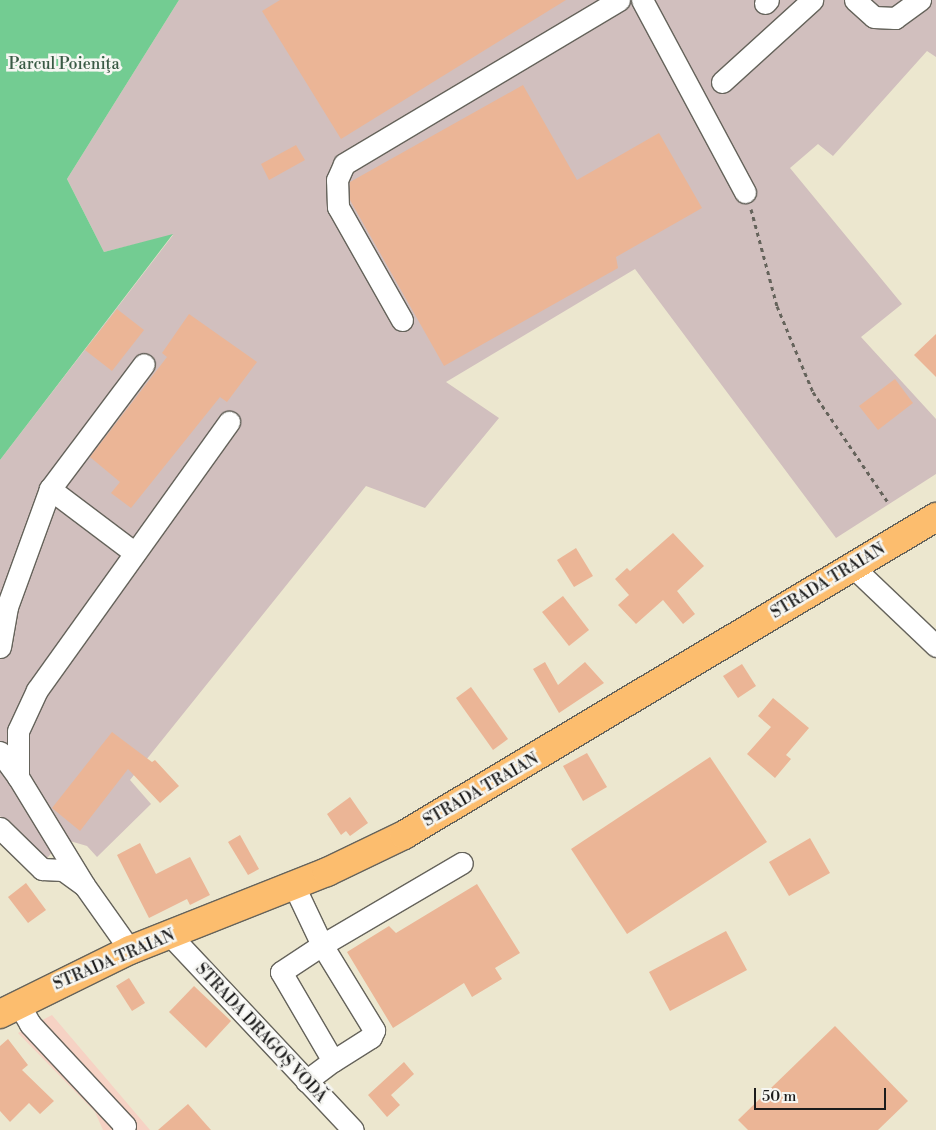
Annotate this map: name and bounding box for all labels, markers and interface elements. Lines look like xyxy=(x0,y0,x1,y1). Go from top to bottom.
park label: Parcul Poieniţa xyxy=(8,54,120,74)
street label: STRADA TRAIAN xyxy=(767,539,889,623)
street label: STRADA TRAIAN xyxy=(420,749,542,831)
street label: STRADA TRAIAN xyxy=(50,926,178,994)
street label: STRADA DRAGOȘ VODĂ xyxy=(191,959,331,1107)
scale bar xyxy=(756,1078,888,1110)
text: 50 m xyxy=(762,1087,796,1106)

